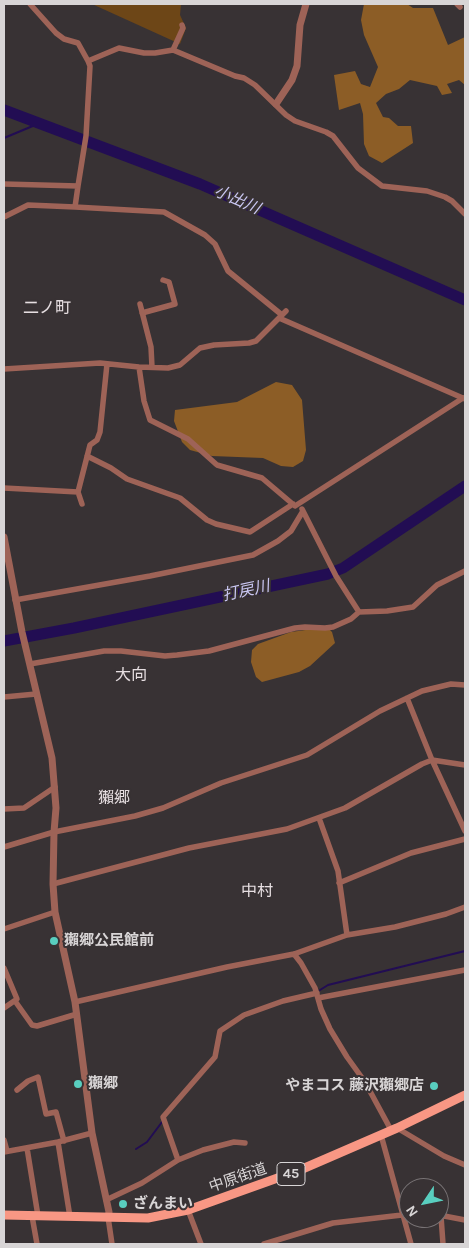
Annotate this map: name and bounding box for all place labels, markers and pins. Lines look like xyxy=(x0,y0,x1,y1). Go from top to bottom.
place label: 獺郷公民館前 xyxy=(64,932,154,950)
marker: 獺郷公民館前 xyxy=(48,935,60,947)
place label: 獺郷 xyxy=(88,1075,118,1093)
place label: やまコス 藤沢獺郷店 xyxy=(285,1077,424,1095)
marker: 獺郷 xyxy=(72,1078,84,1090)
marker: やまコス 藤沢獺郷店 xyxy=(428,1080,440,1092)
place label: ざんまい xyxy=(133,1195,193,1213)
marker: ざんまい xyxy=(117,1198,129,1210)

